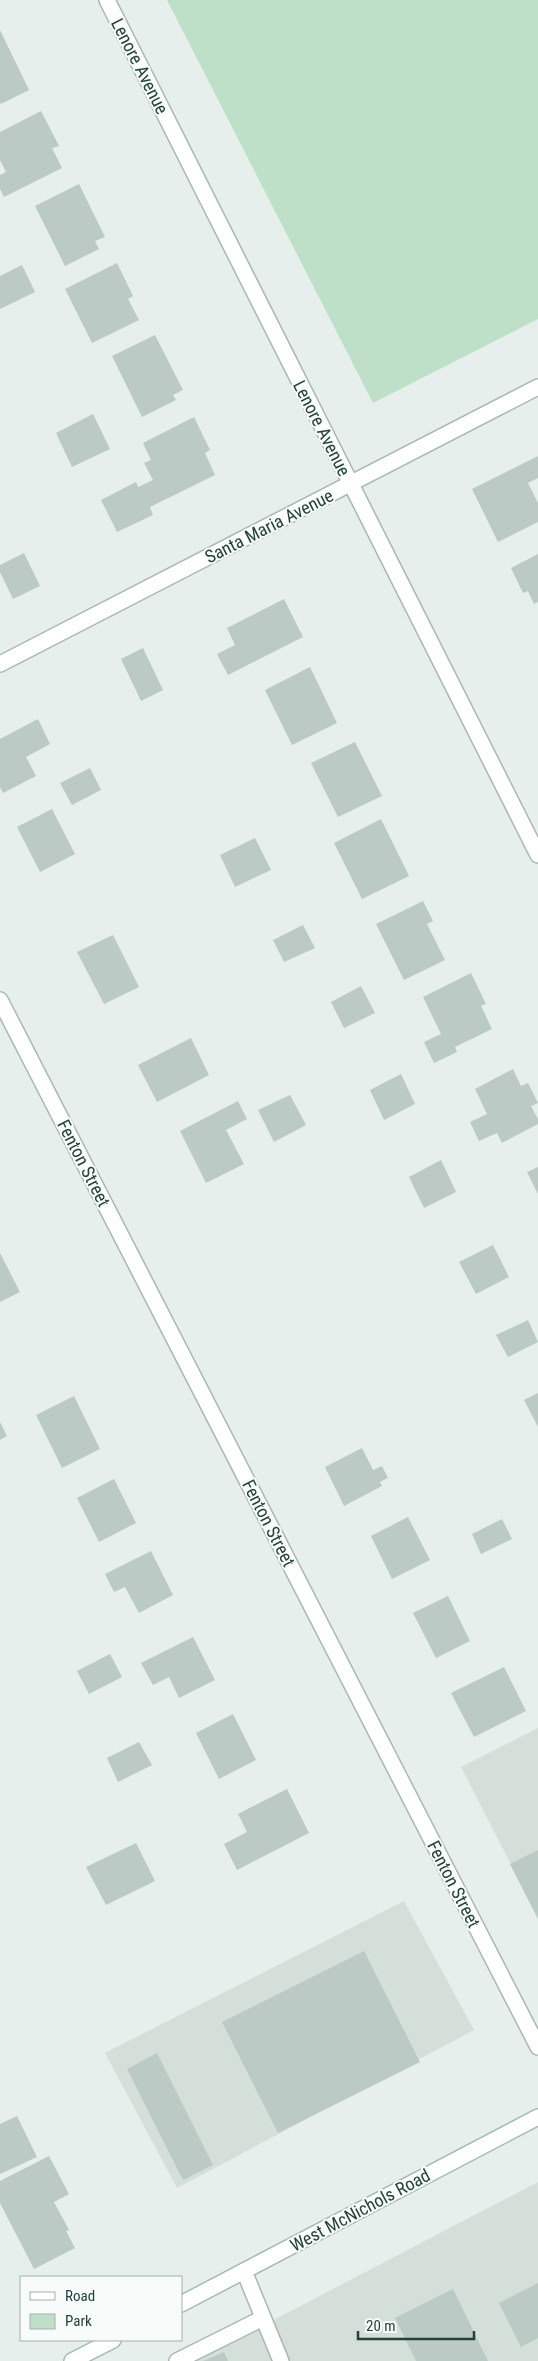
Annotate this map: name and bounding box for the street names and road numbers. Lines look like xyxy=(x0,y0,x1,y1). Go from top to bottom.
street label: Lenore Avenue xyxy=(107,15,173,117)
street label: Lenore Avenue xyxy=(289,377,355,479)
street label: Santa Maria Avenue xyxy=(201,485,337,567)
street label: Fenton Street xyxy=(53,1116,115,1210)
street label: Fenton Street xyxy=(238,1476,300,1570)
street label: Fenton Street xyxy=(423,1837,485,1931)
street label: West McNichols Road xyxy=(286,2164,434,2256)

